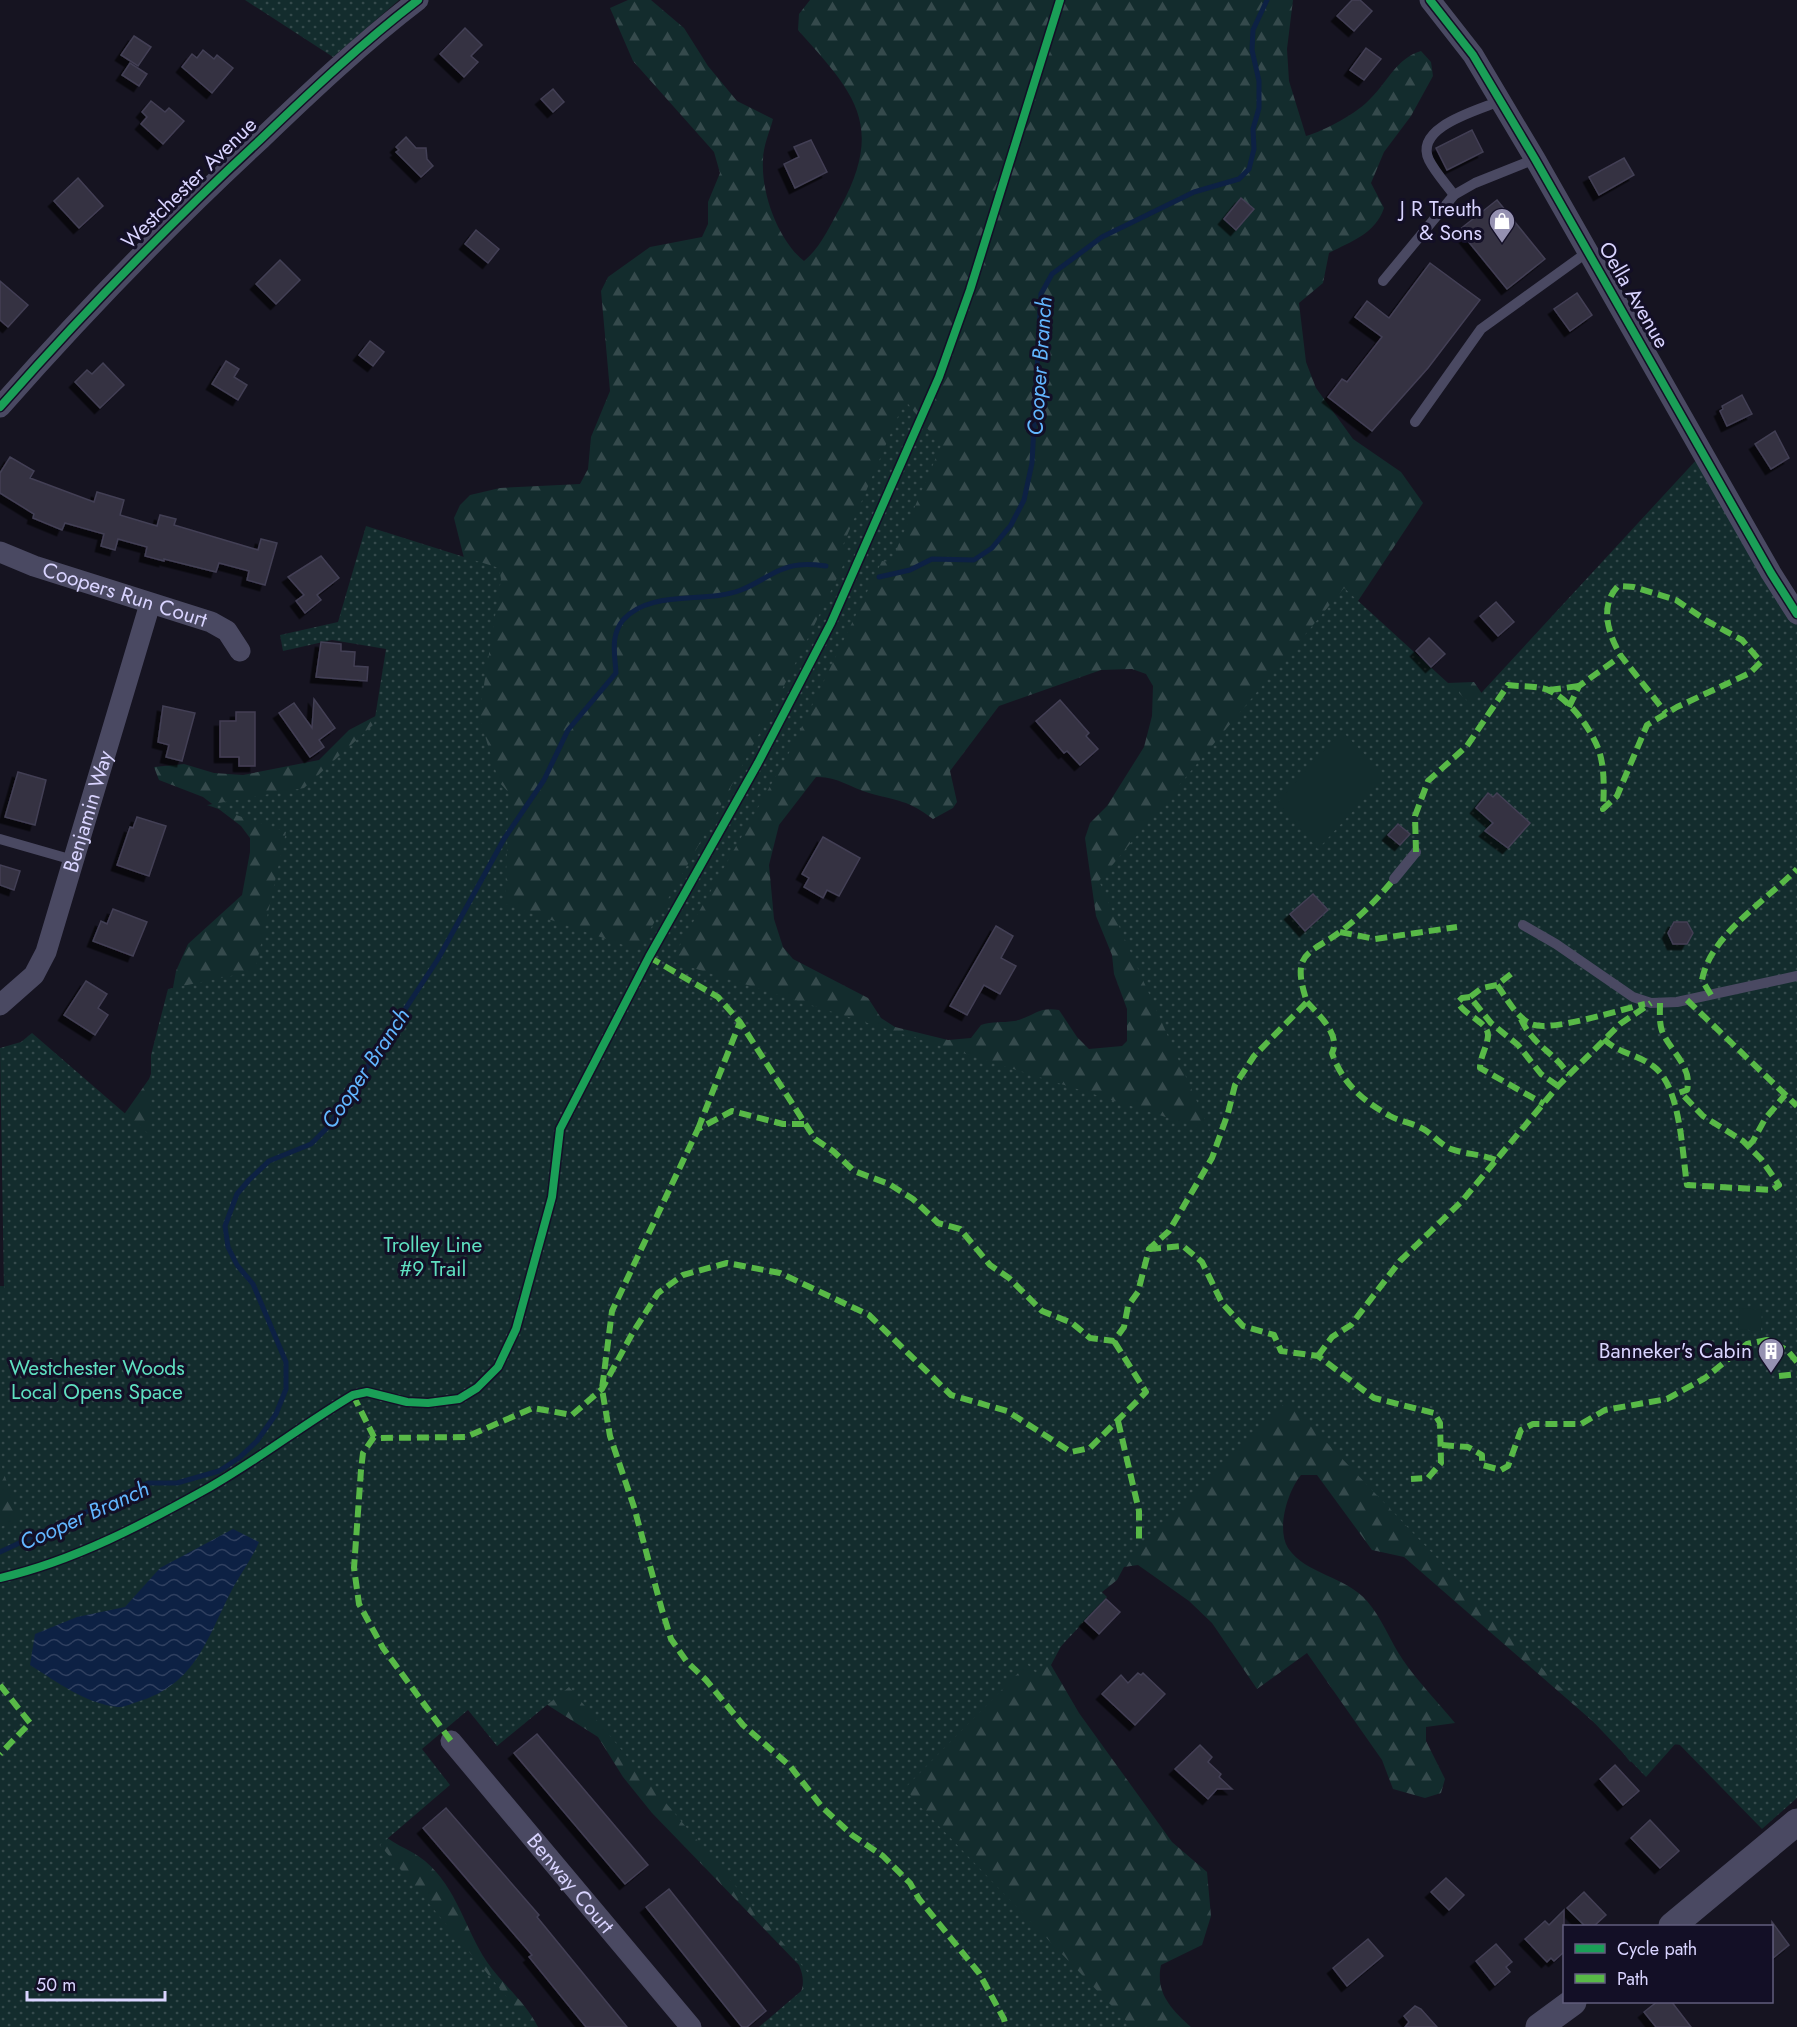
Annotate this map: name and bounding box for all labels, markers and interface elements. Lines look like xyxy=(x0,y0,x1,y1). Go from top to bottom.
street label: Westchester Avenue xyxy=(114,110,264,256)
place label: J R Treuth & Sons xyxy=(1397,194,1482,248)
shop icon: J R Treuth & Sons xyxy=(1487,206,1517,244)
street label: Oella Avenue xyxy=(1591,236,1677,354)
water label: Cooper Branch xyxy=(1018,296,1060,436)
street label: Coopers Run Court xyxy=(39,555,211,635)
street label: Benjamin Way xyxy=(56,746,121,876)
water label: Cooper Branch xyxy=(313,1001,417,1135)
park label: Trolley Line #9 Trail xyxy=(384,1230,483,1284)
place label: Banneker's Cabin xyxy=(1599,1336,1752,1366)
building icon: Banneker's Cabin xyxy=(1756,1336,1786,1374)
park label: Westchester Woods Local Opens Space xyxy=(9,1353,185,1407)
water label: Cooper Branch xyxy=(14,1472,154,1558)
street label: Benway Court xyxy=(520,1827,621,1940)
legend xyxy=(1563,1925,1773,2003)
text: Cycle path xyxy=(1617,1936,1697,1962)
scale bar xyxy=(27,1964,165,2002)
text: Path xyxy=(1617,1966,1649,1992)
text: 50 m xyxy=(36,1972,76,1998)

